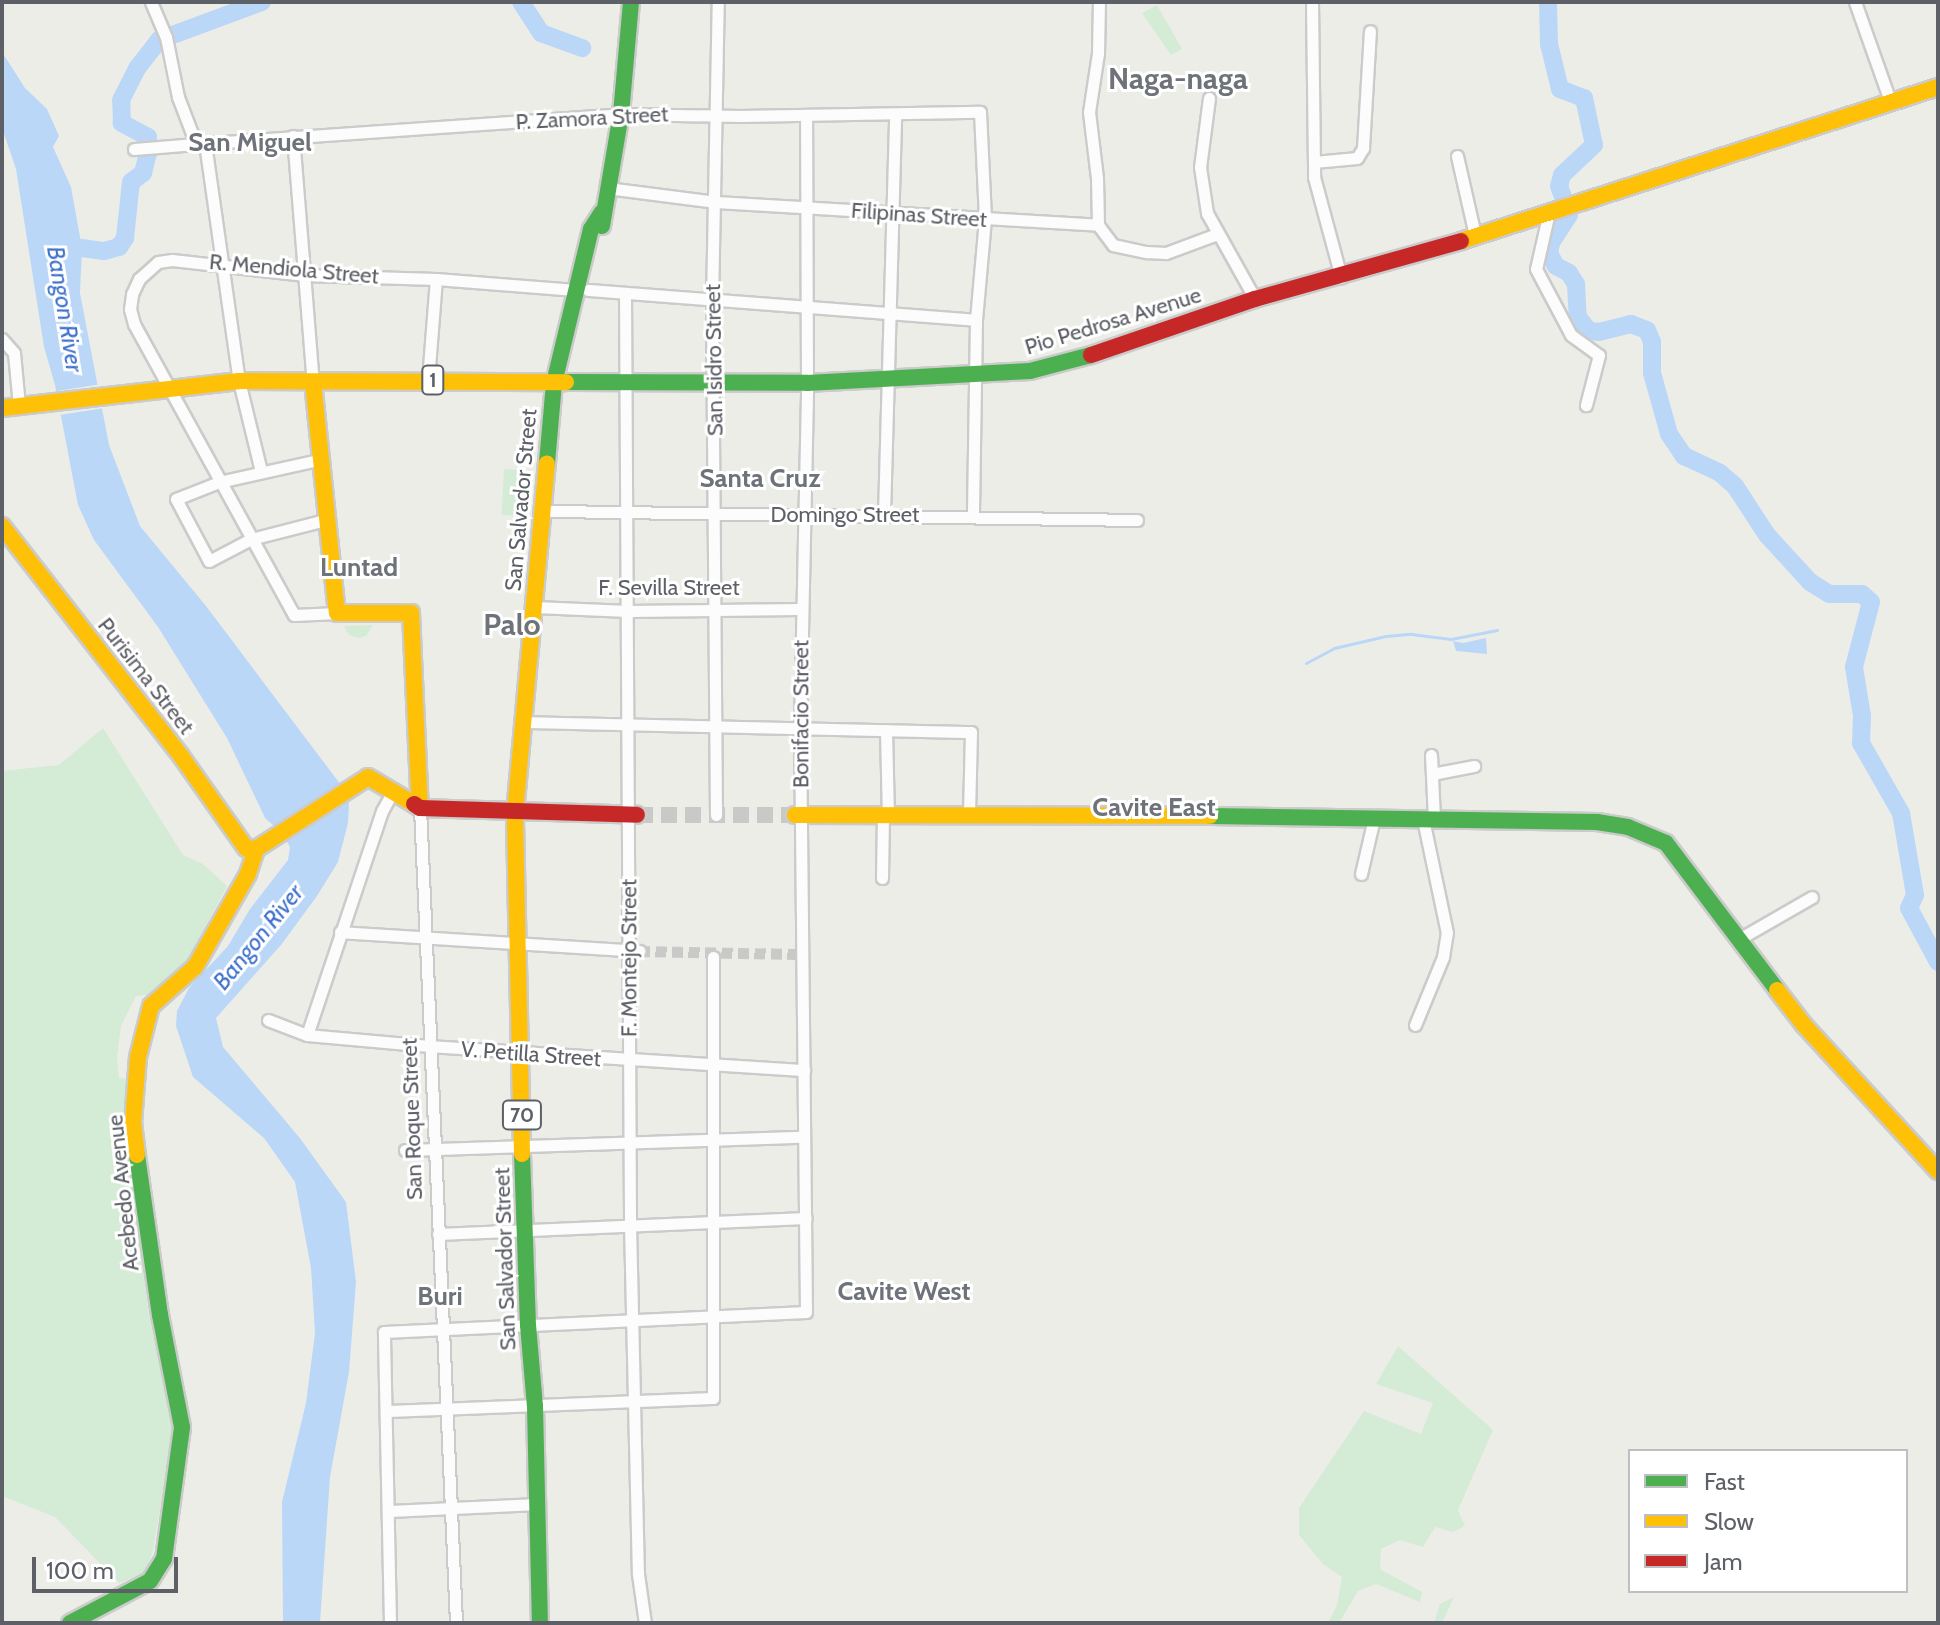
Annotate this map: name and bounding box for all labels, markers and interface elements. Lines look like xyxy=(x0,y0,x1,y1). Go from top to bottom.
district label: Naga-naga xyxy=(1108,61,1248,97)
street label: P. Zamora Street xyxy=(515,101,669,135)
district label: San Miguel xyxy=(188,127,312,159)
street label: Filipinas Street xyxy=(850,197,988,233)
water label: Bangon River xyxy=(41,244,89,374)
street label: R. Mendiola Street xyxy=(208,248,380,290)
street label: Pio Pedrosa Avenue xyxy=(1022,282,1204,360)
street label: San Isidro Street xyxy=(699,284,729,436)
road number: 1 xyxy=(421,364,445,396)
street label: San Salvador Street xyxy=(500,408,542,592)
district label: Santa Cruz xyxy=(699,463,821,495)
street label: Domingo Street xyxy=(771,502,919,528)
district label: Luntad xyxy=(320,552,398,584)
street label: F. Sevilla Street xyxy=(598,575,740,601)
district label: Palo xyxy=(483,607,541,643)
street label: Purisima Street xyxy=(92,612,200,740)
street label: Bonifacio Street xyxy=(788,640,814,788)
district label: Cavite East xyxy=(1092,792,1216,824)
water label: Bangon River xyxy=(207,879,309,995)
street label: F. Montejo Street xyxy=(616,879,642,1037)
street label: V. Petilla Street xyxy=(460,1036,602,1072)
street label: San Roque Street xyxy=(396,1038,428,1200)
road number: 70 xyxy=(500,1099,544,1131)
street label: Acebedo Avenue xyxy=(102,1114,144,1272)
street label: San Salvador Street xyxy=(489,1167,521,1351)
district label: Cavite West xyxy=(838,1276,970,1308)
district label: Buri xyxy=(417,1281,463,1313)
legend xyxy=(1628,1449,1908,1593)
text: Fast xyxy=(1704,1467,1745,1496)
text: Slow xyxy=(1704,1507,1754,1536)
scale bar xyxy=(36,1541,182,1591)
text: Jam xyxy=(1704,1547,1742,1576)
text: 100 m xyxy=(46,1556,114,1585)

